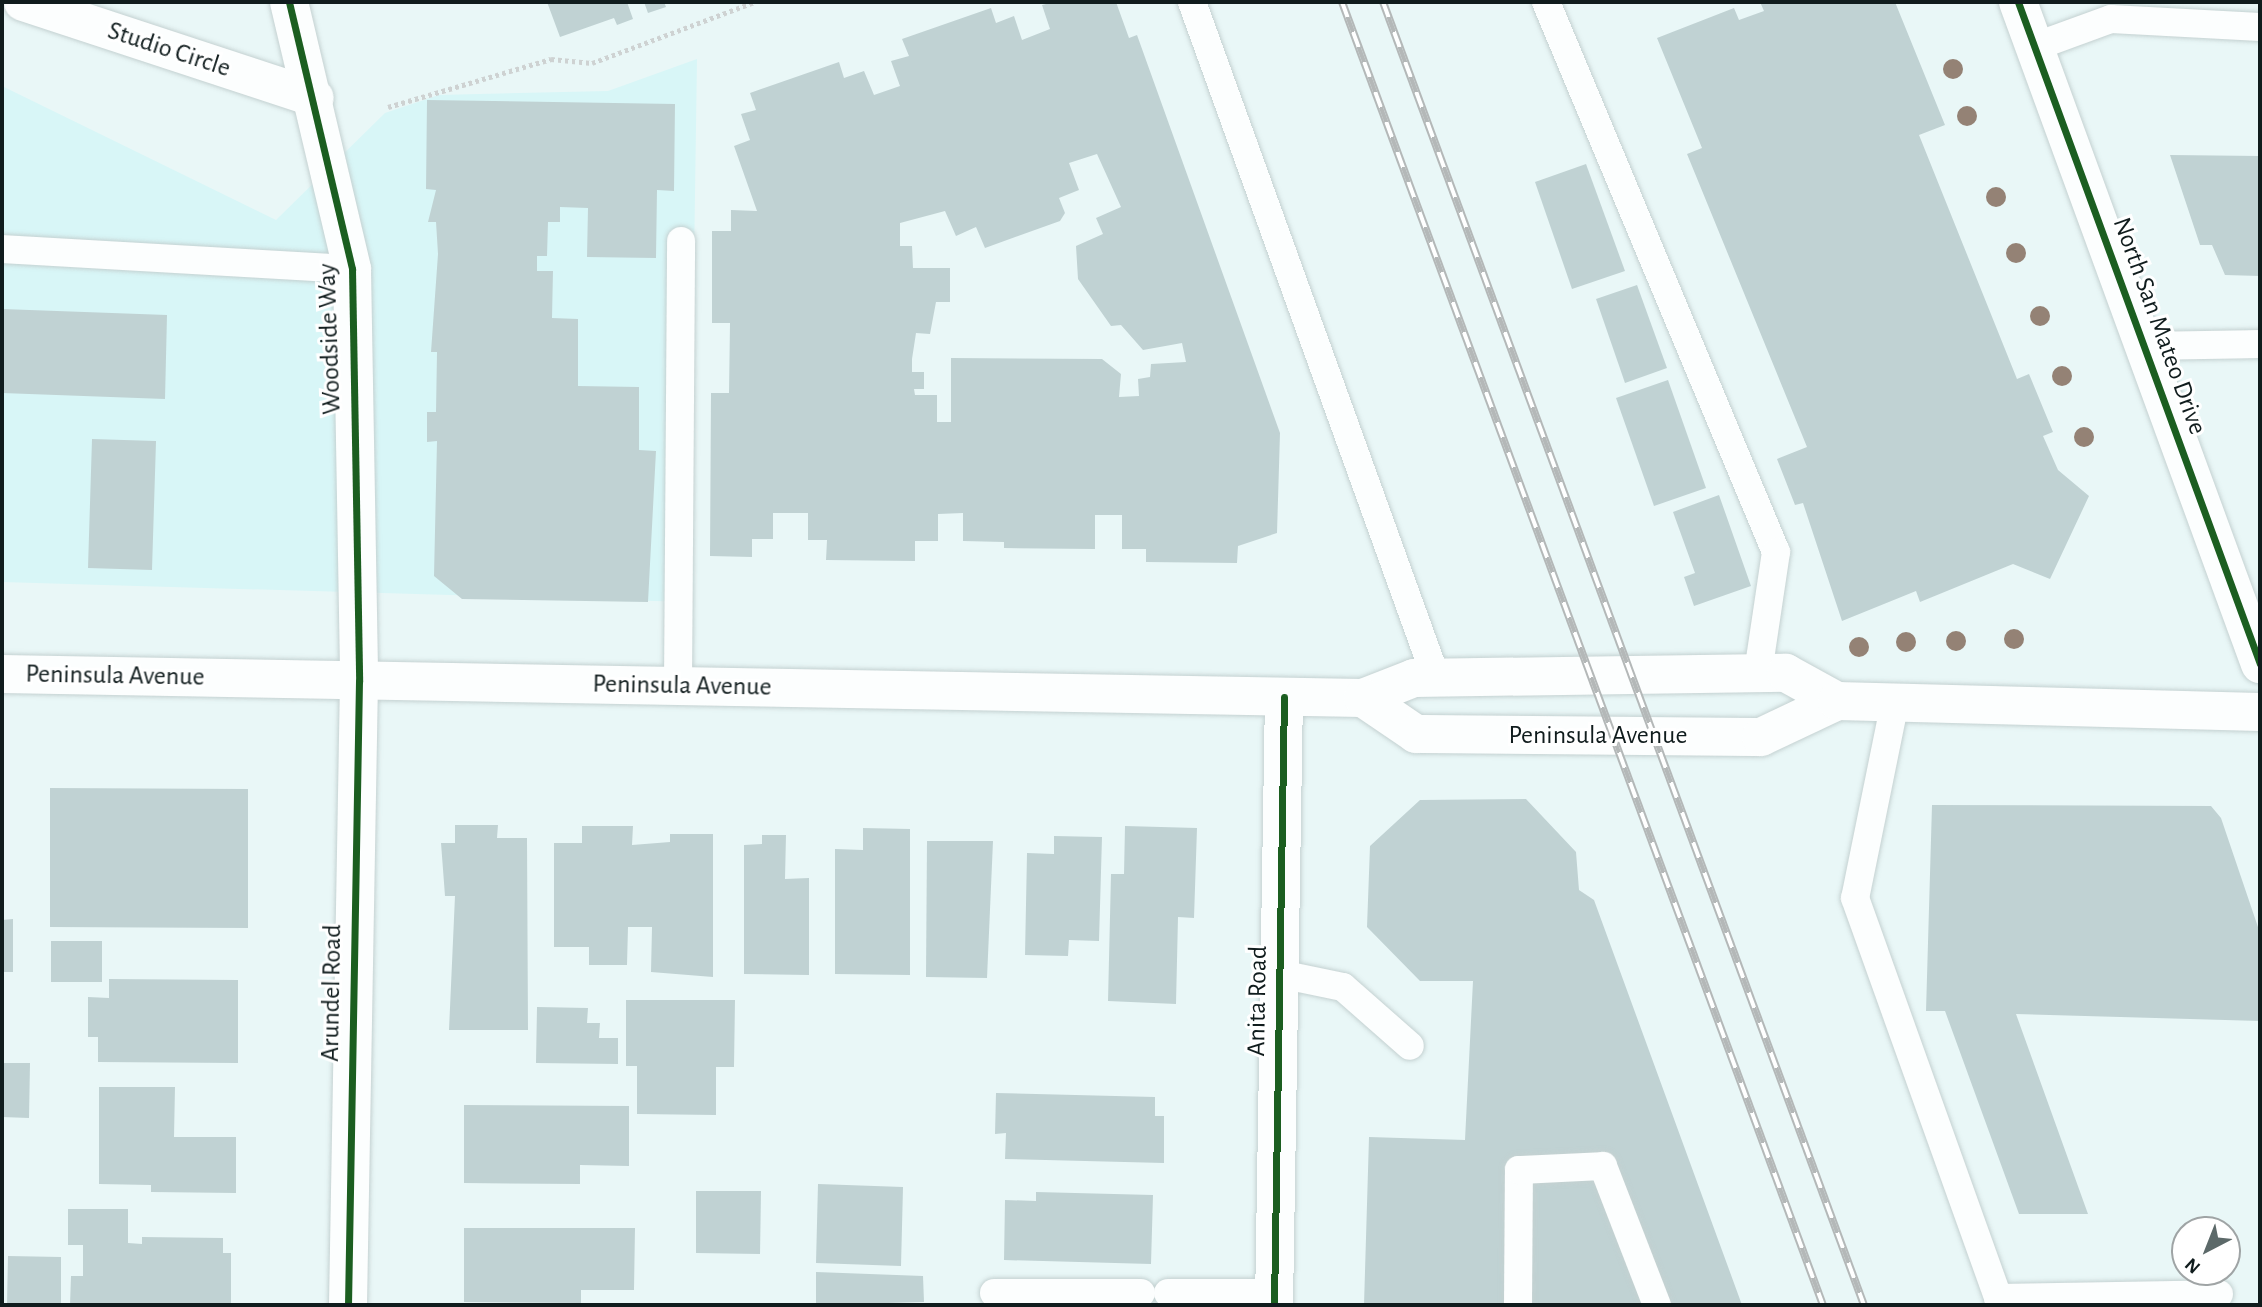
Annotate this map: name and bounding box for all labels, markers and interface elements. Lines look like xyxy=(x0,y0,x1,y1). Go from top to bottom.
street label: Studio Circle xyxy=(104,16,234,84)
street label: North San Mateo Drive xyxy=(2105,213,2213,439)
street label: Woodside Way xyxy=(312,263,348,415)
street label: Peninsula Avenue xyxy=(25,659,205,693)
street label: Peninsula Avenue xyxy=(592,669,772,703)
street label: Peninsula Avenue xyxy=(1509,720,1687,752)
street label: Arundel Road xyxy=(315,924,349,1062)
street label: Anita Road xyxy=(1241,945,1275,1057)
north arrow xyxy=(2171,1216,2241,1286)
text: N xyxy=(2182,1254,2204,1277)

